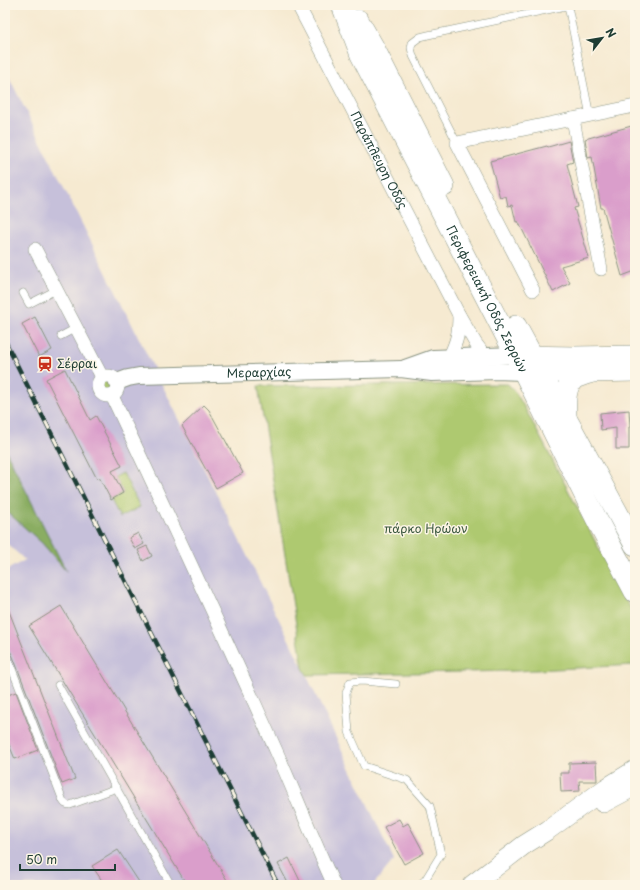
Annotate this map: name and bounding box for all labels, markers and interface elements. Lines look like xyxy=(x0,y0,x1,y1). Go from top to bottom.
north arrow xyxy=(582,18,622,58)
text: N xyxy=(601,24,621,41)
street label: Παράπλευρη Οδός xyxy=(347,108,412,212)
street label: Περιφερειακή Οδός Σερρών xyxy=(442,222,533,376)
place label: Σέρραι xyxy=(57,354,97,372)
station icon: Σέρραι xyxy=(36,355,54,373)
street label: Μεραρχίας xyxy=(227,362,292,382)
park label: πάρκο Ηρώων xyxy=(384,519,468,537)
scale bar xyxy=(20,846,115,872)
text: 50 m xyxy=(26,850,57,868)

